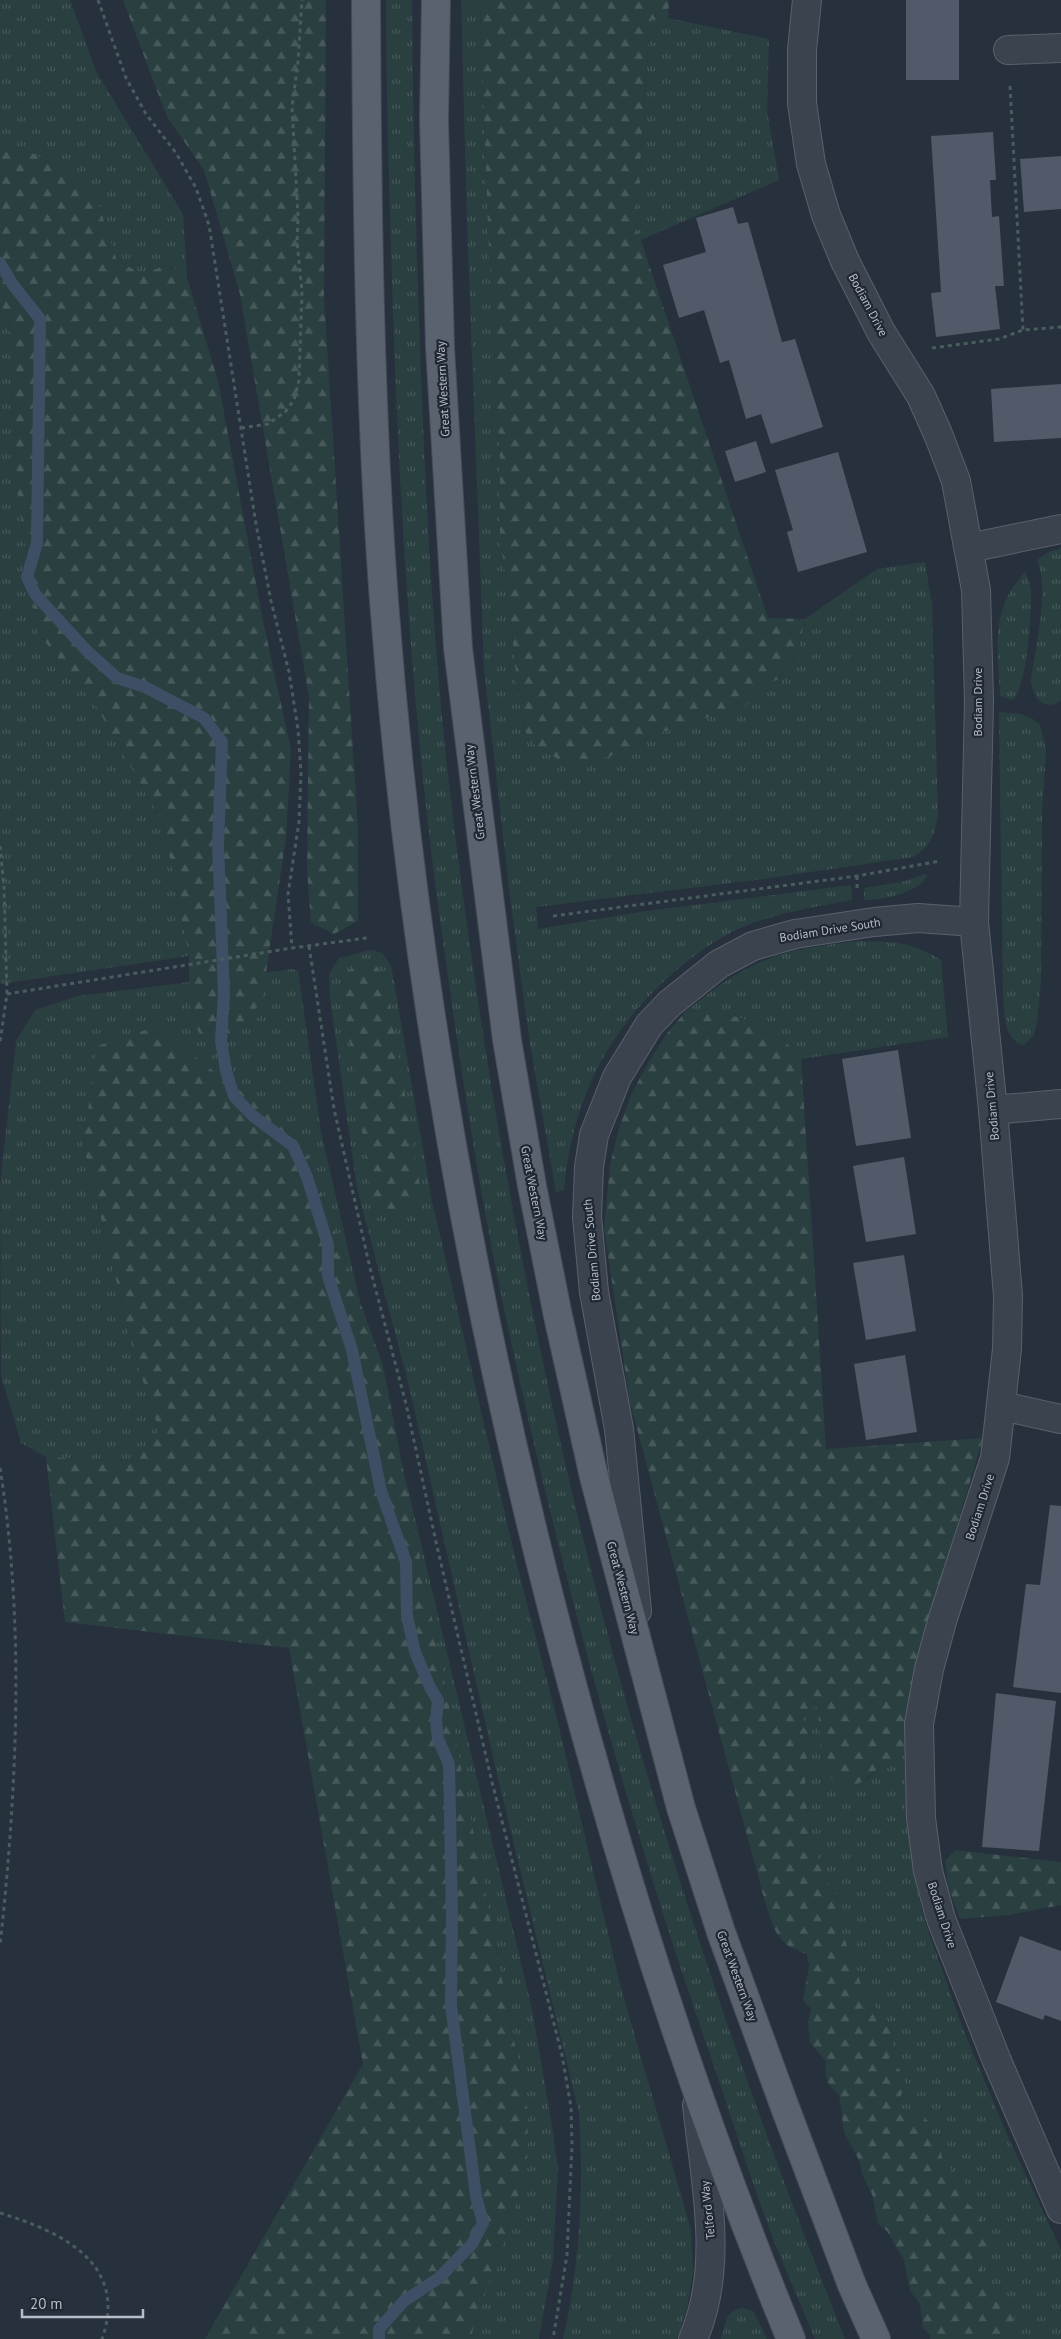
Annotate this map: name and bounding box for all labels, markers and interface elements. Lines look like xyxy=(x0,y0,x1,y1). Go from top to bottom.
street label: Bodiam Drive xyxy=(846,271,891,339)
street label: Great Western Way xyxy=(432,340,452,437)
street label: Bodiam Drive xyxy=(970,668,985,736)
street label: Great Western Way xyxy=(461,743,488,840)
street label: Bodiam Drive South xyxy=(778,914,881,945)
street label: Bodiam Drive xyxy=(981,1071,1002,1141)
street label: Great Western Way xyxy=(518,1144,551,1242)
street label: Bodiam Drive South xyxy=(580,1199,603,1302)
street label: Bodiam Drive xyxy=(962,1472,997,1542)
street label: Great Western Way xyxy=(604,1540,643,1636)
street label: Bodiam Drive xyxy=(925,1880,960,1950)
street label: Great Western Way xyxy=(714,1928,761,2024)
street label: Telford Way xyxy=(697,2179,718,2240)
scale bar xyxy=(22,2286,144,2318)
text: 20 m xyxy=(30,2294,63,2313)

